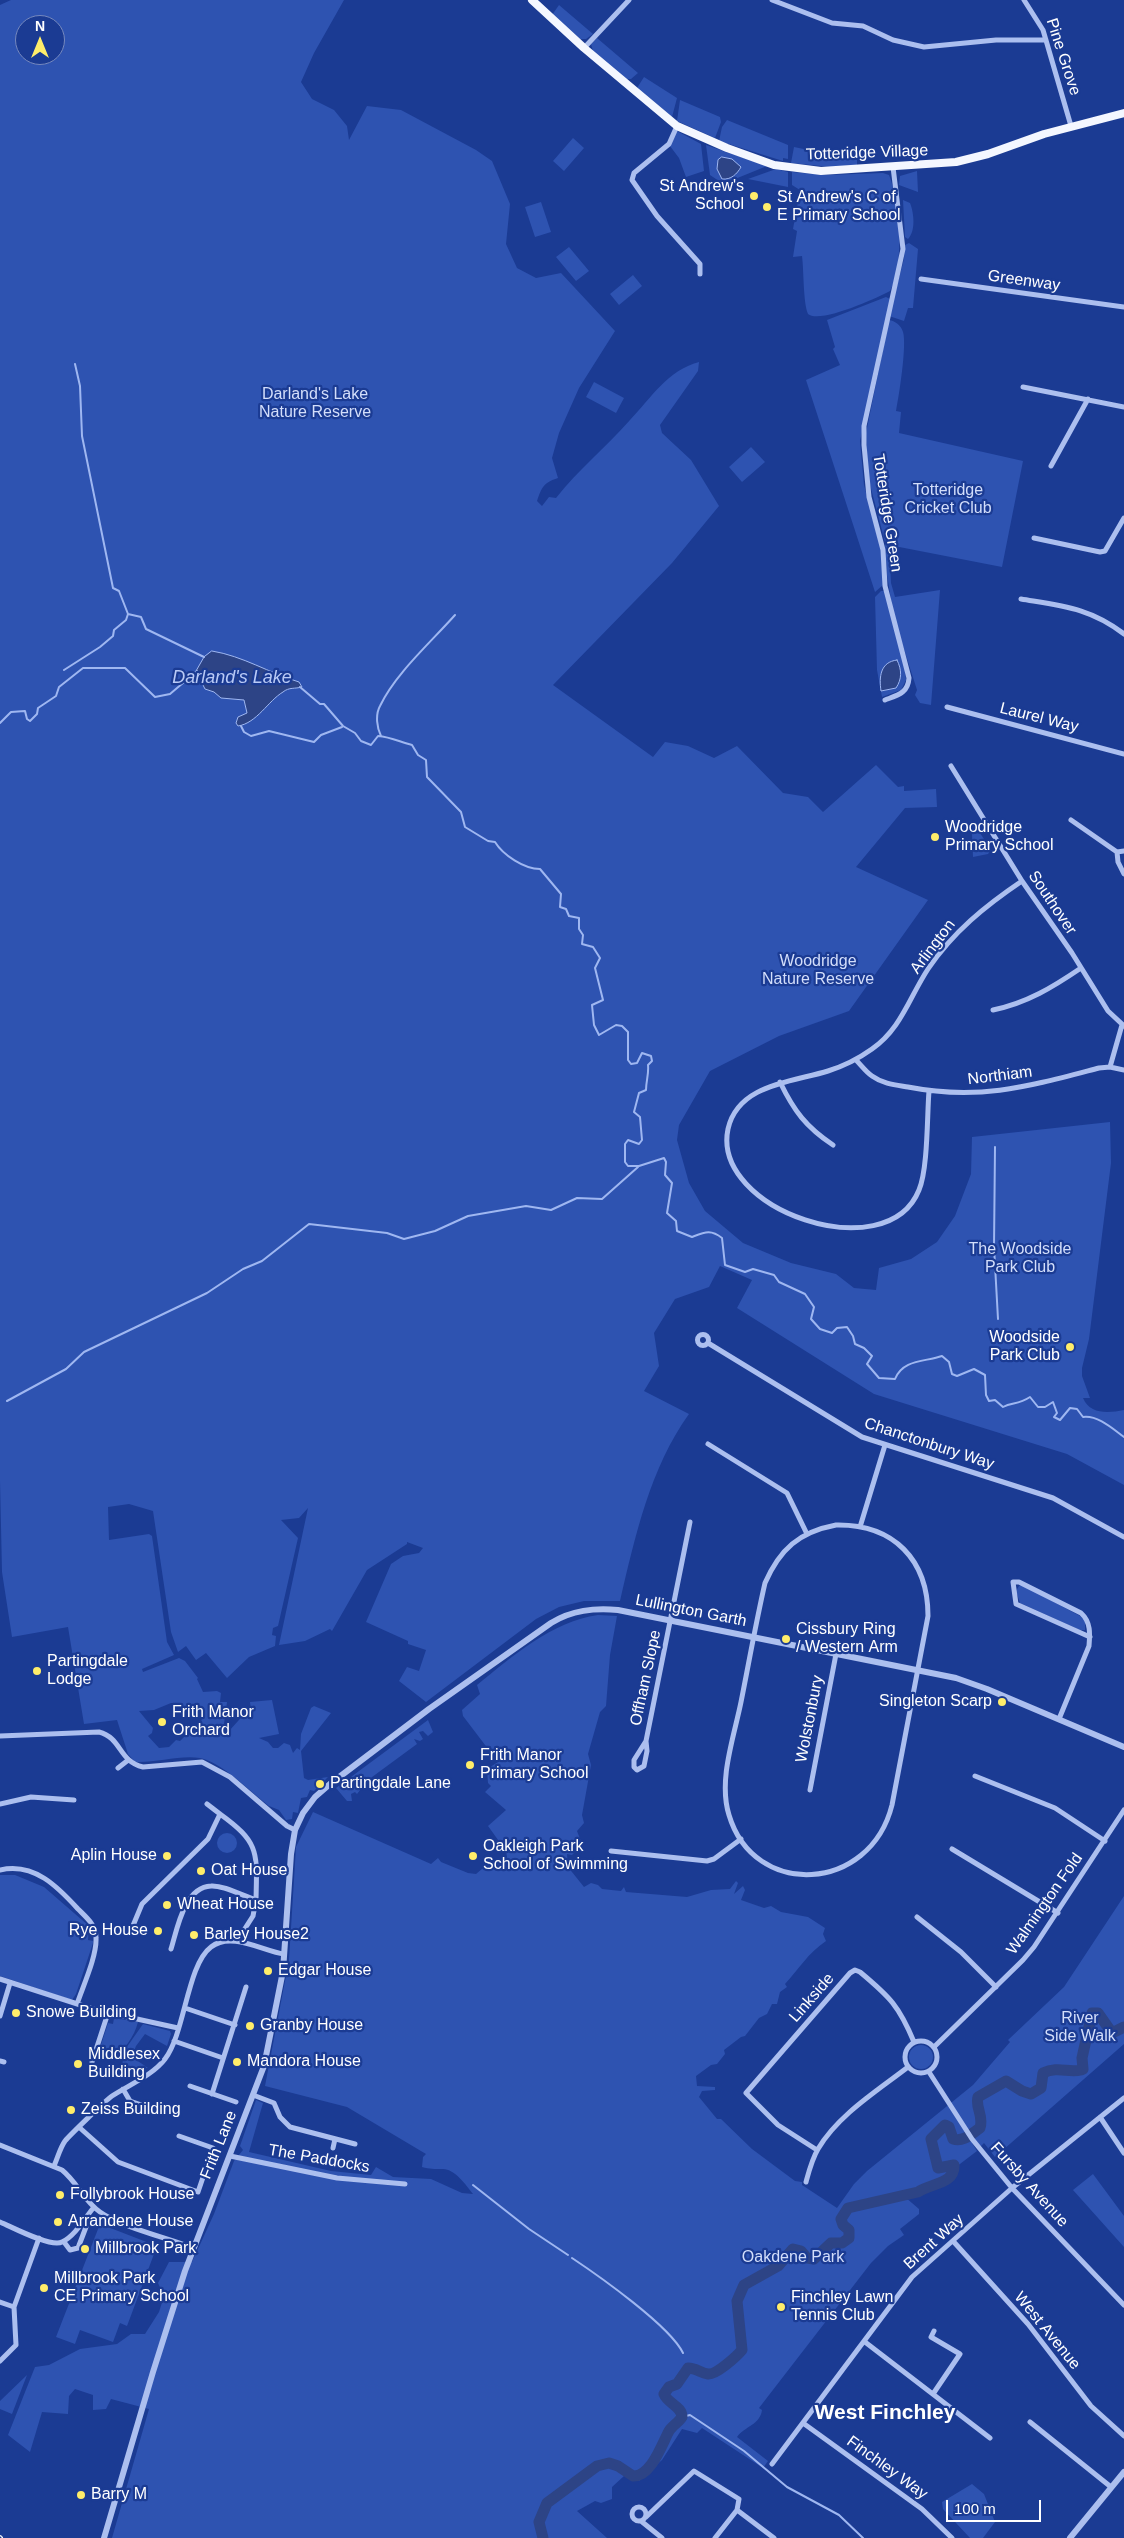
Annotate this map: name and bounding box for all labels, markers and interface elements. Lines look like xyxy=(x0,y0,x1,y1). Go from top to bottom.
north arrow xyxy=(15,15,65,65)
street label: Pine Grove xyxy=(1042,16,1084,98)
text: N xyxy=(35,18,45,34)
street label: Totteridge Village xyxy=(805,141,929,165)
place label: St Andrew's School xyxy=(659,177,744,215)
place label: St Andrew's C of E Primary School xyxy=(777,188,901,226)
marker: St Andrew's School xyxy=(748,190,760,202)
marker: St Andrew's C of E Primary School xyxy=(761,201,773,213)
street label: Greenway xyxy=(987,266,1061,296)
park label: Darland's Lake Nature Reserve xyxy=(259,385,371,423)
street label: Totteridge Green xyxy=(868,453,906,573)
park label: Totteridge Cricket Club xyxy=(904,481,992,519)
water label: Darland's Lake xyxy=(172,667,292,689)
street label: Laurel Way xyxy=(998,699,1080,737)
place label: Woodridge Primary School xyxy=(945,818,1053,856)
marker: Woodridge Primary School xyxy=(929,831,941,843)
street label: Southover xyxy=(1024,867,1080,939)
street label: Arlington xyxy=(906,916,960,978)
park label: Woodridge Nature Reserve xyxy=(762,952,874,990)
street label: Northiam xyxy=(967,1063,1033,1089)
park label: The Woodside Park Club xyxy=(969,1240,1071,1278)
place label: Woodside Park Club xyxy=(989,1328,1060,1366)
marker: Woodside Park Club xyxy=(1064,1341,1076,1353)
street label: Chanctonbury Way xyxy=(862,1414,996,1474)
street label: Lullington Garth xyxy=(634,1591,748,1631)
place label: Cissbury Ring / Western Arm xyxy=(796,1620,898,1658)
street label: Offham Slope xyxy=(626,1628,666,1728)
marker: Cissbury Ring / Western Arm xyxy=(780,1633,792,1645)
place label: Partingdale Lodge xyxy=(47,1652,128,1690)
marker: Partingdale Lodge xyxy=(31,1665,43,1677)
street label: Wolstonbury xyxy=(792,1674,828,1764)
place label: Singleton Scarp xyxy=(879,1692,992,1712)
marker: Singleton Scarp xyxy=(996,1696,1008,1708)
place label: Frith Manor Orchard xyxy=(172,1703,254,1741)
marker: Frith Manor Orchard xyxy=(156,1716,168,1728)
place label: Frith Manor Primary School xyxy=(480,1746,588,1784)
marker: Frith Manor Primary School xyxy=(464,1759,476,1771)
place label: Partingdale Lane xyxy=(330,1774,451,1794)
marker: Partingdale Lane xyxy=(314,1778,326,1790)
place label: Oakleigh Park School of Swimming xyxy=(483,1837,628,1875)
place label: Aplin House xyxy=(71,1846,157,1866)
marker: Aplin House xyxy=(161,1850,173,1862)
marker: Oakleigh Park School of Swimming xyxy=(467,1850,479,1862)
street label: Walmington Fold xyxy=(1003,1850,1087,1958)
place label: Oat House xyxy=(211,1861,287,1881)
marker: Oat House xyxy=(195,1865,207,1877)
place label: Wheat House xyxy=(177,1895,274,1915)
marker: Wheat House xyxy=(161,1899,173,1911)
place label: Rye House xyxy=(69,1921,148,1941)
marker: Rye House xyxy=(152,1925,164,1937)
place label: Barley House2 xyxy=(204,1925,309,1945)
marker: Barley House2 xyxy=(188,1929,200,1941)
place label: Edgar House xyxy=(278,1961,371,1981)
marker: Edgar House xyxy=(262,1965,274,1977)
street label: Linkside xyxy=(785,1970,839,2026)
place label: Snowe Building xyxy=(26,2003,136,2023)
marker: Snowe Building xyxy=(10,2007,22,2019)
park label: River Side Walk xyxy=(1044,2009,1116,2047)
place label: Granby House xyxy=(260,2016,363,2036)
marker: Granby House xyxy=(244,2020,256,2032)
place label: Middlesex Building xyxy=(88,2045,160,2083)
place label: Mandora House xyxy=(247,2052,361,2072)
marker: Mandora House xyxy=(231,2056,243,2068)
marker: Middlesex Building xyxy=(72,2058,84,2070)
place label: Zeiss Building xyxy=(81,2100,181,2120)
marker: Zeiss Building xyxy=(65,2104,77,2116)
street label: Frith Lane xyxy=(197,2108,241,2182)
street label: Fursby Avenue xyxy=(986,2139,1072,2231)
street label: The Paddocks xyxy=(267,2141,371,2177)
place label: Follybrook House xyxy=(70,2185,195,2205)
marker: Follybrook House xyxy=(54,2189,66,2201)
street label: Brent Way xyxy=(900,2210,968,2274)
place label: Arrandene House xyxy=(68,2212,193,2232)
marker: Arrandene House xyxy=(52,2216,64,2228)
place label: Millbrook Park xyxy=(95,2239,196,2259)
marker: Millbrook Park xyxy=(79,2243,91,2255)
park label: Oakdene Park xyxy=(742,2248,844,2268)
place label: Millbrook Park CE Primary School xyxy=(54,2269,189,2307)
marker: Millbrook Park CE Primary School xyxy=(38,2282,50,2294)
place label: Finchley Lawn Tennis Club xyxy=(791,2288,893,2326)
street label: West Avenue xyxy=(1010,2288,1084,2374)
marker: Finchley Lawn Tennis Club xyxy=(775,2301,787,2313)
district label: West Finchley xyxy=(815,2400,955,2426)
street label: Finchley Way xyxy=(843,2432,931,2504)
place label: Barry M xyxy=(91,2485,147,2505)
marker: Barry M xyxy=(75,2489,87,2501)
scale bar xyxy=(949,2490,1044,2522)
text: 100 m xyxy=(954,2500,996,2517)

